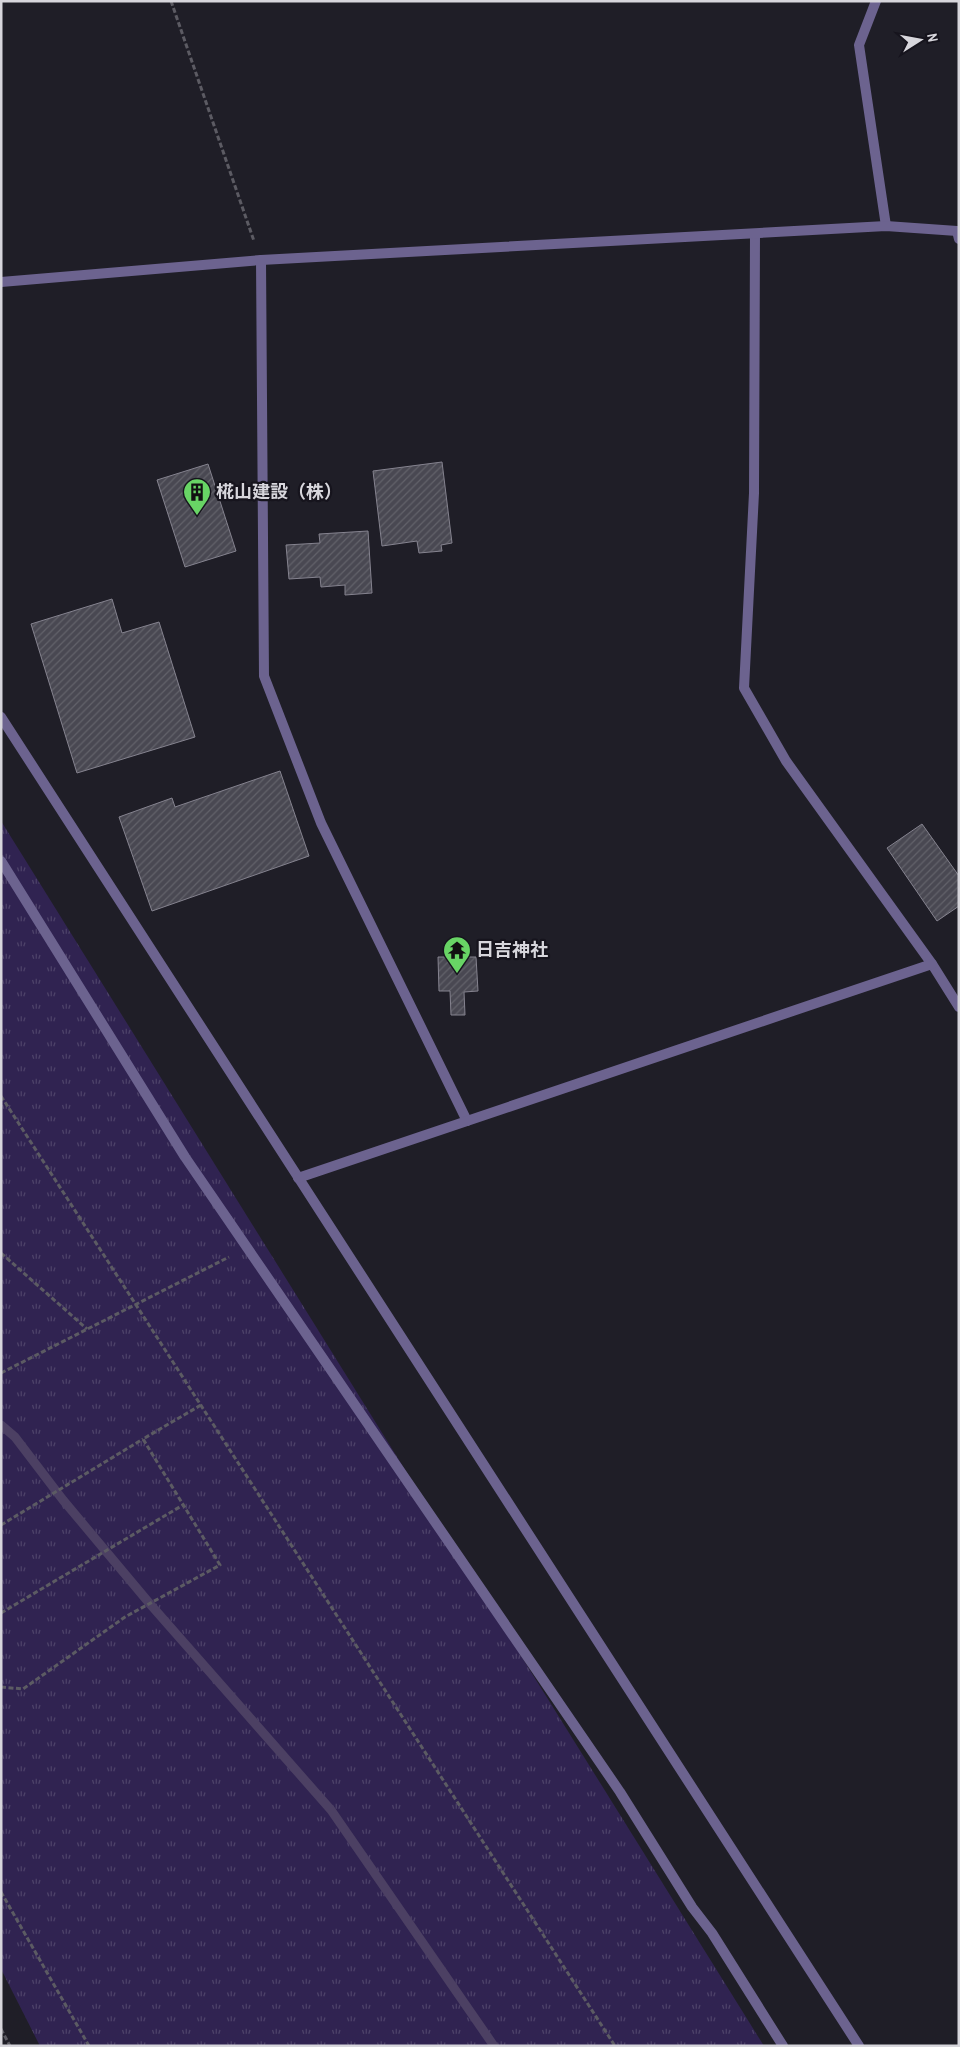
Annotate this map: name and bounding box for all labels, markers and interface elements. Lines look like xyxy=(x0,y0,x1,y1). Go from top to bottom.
north arrow xyxy=(895,15,945,65)
text: N xyxy=(923,32,942,43)
building icon: 椛山建設（株） xyxy=(182,477,212,516)
place label: 椛山建設（株） xyxy=(216,479,342,504)
temple icon: 日吉神社 xyxy=(442,935,472,974)
place label: 日吉神社 xyxy=(476,937,548,962)

